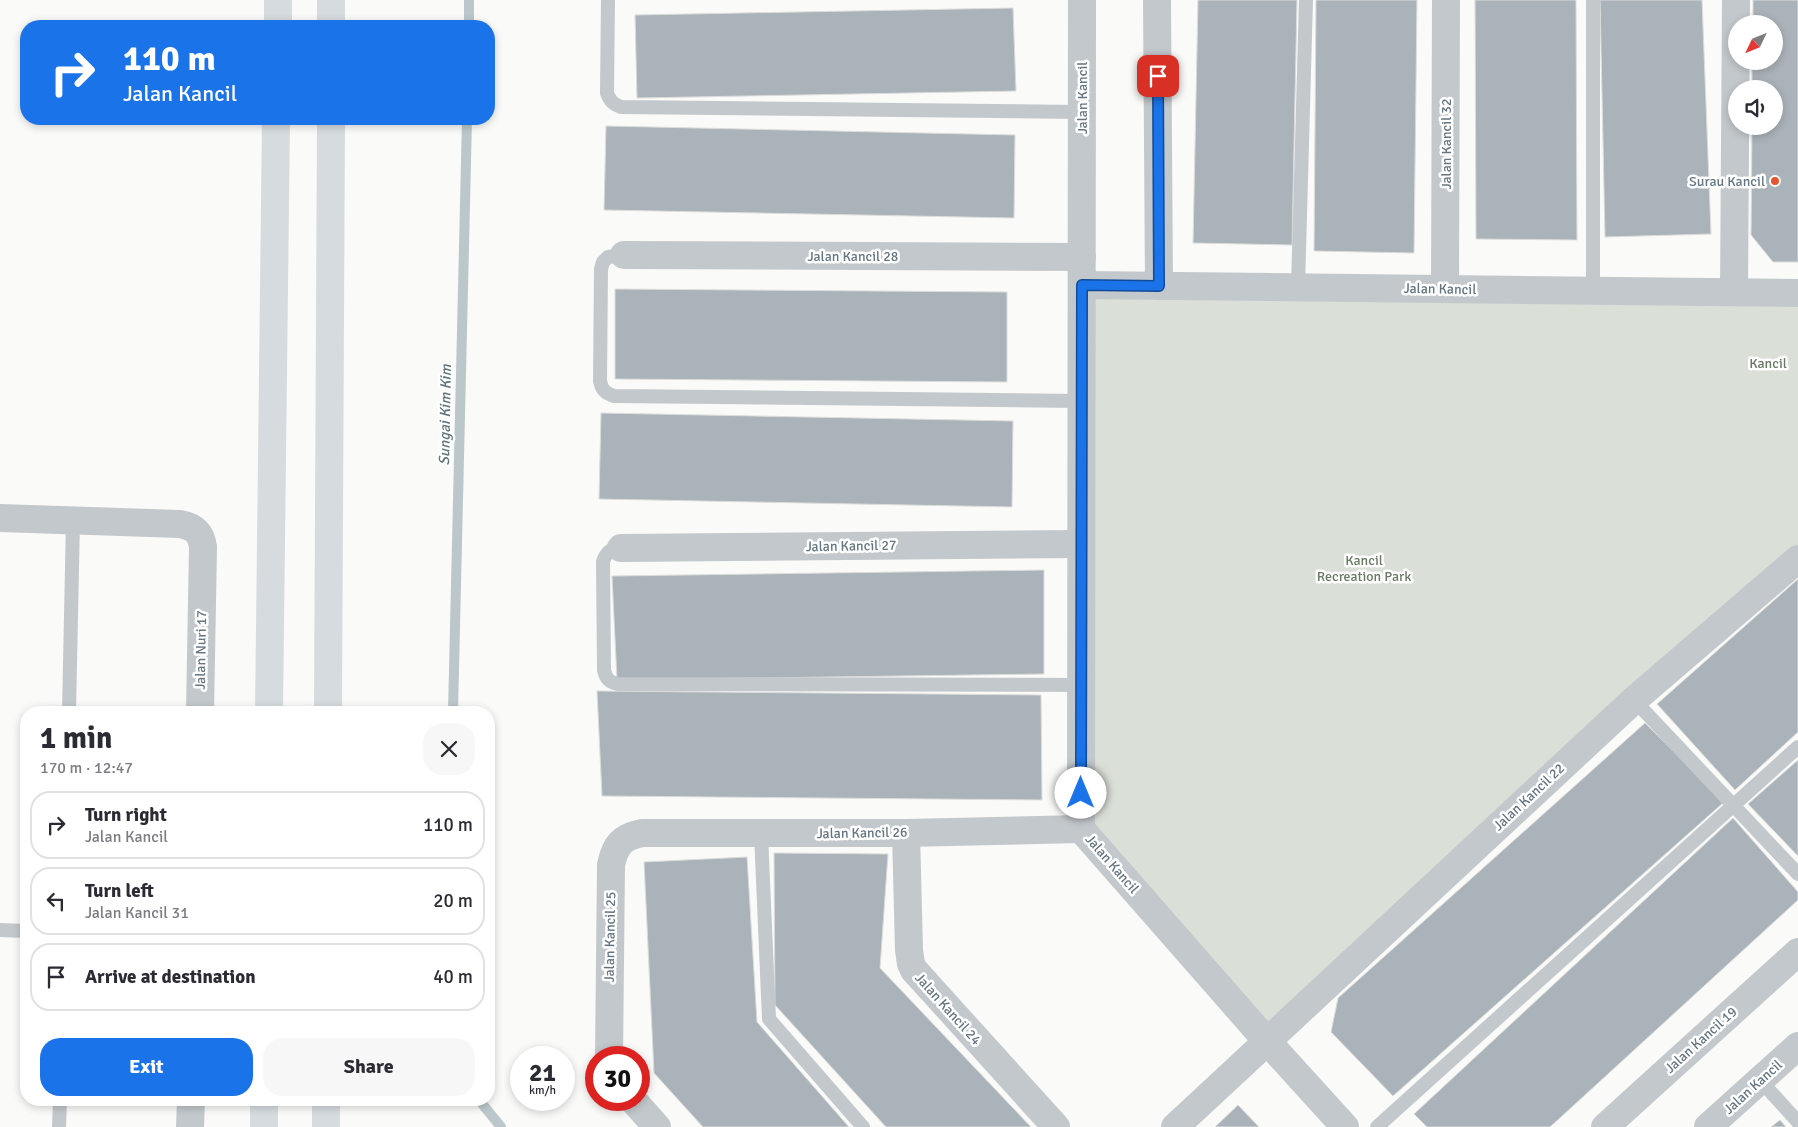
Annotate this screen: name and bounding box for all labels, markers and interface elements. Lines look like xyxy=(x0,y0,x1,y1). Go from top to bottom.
north arrow xyxy=(1728,15,1782,70)
map controls xyxy=(1728,15,1783,135)
text: 110 m xyxy=(123,37,216,80)
icon: right xyxy=(40,40,105,105)
pin xyxy=(1137,55,1179,97)
street label: Jalan Kancil xyxy=(1074,62,1091,134)
icon: arrive xyxy=(1144,62,1172,90)
text: Jalan Kancil xyxy=(123,80,237,107)
button: sound xyxy=(1728,80,1783,135)
street label: Jalan Kancil 32 xyxy=(1438,99,1455,189)
place label: Surau Kancil xyxy=(1689,173,1765,190)
marker: Surau Kancil xyxy=(1769,175,1781,187)
street label: Jalan Kancil 28 xyxy=(808,248,898,265)
street label: Jalan Kancil xyxy=(1404,280,1476,298)
park label: Kancil xyxy=(1749,355,1787,372)
water label: Sungai Kim Kim xyxy=(435,363,455,466)
street label: Jalan Kancil 27 xyxy=(805,537,897,555)
park label: Kancil Recreation Park xyxy=(1317,552,1411,585)
street label: Jalan Nuri 17 xyxy=(192,610,210,690)
text: 1 min xyxy=(40,720,112,757)
button: close xyxy=(423,723,475,775)
text: 170 m · 12:47 xyxy=(40,758,133,778)
street label: Jalan Kancil 22 xyxy=(1490,760,1568,834)
position arrow xyxy=(1054,766,1106,818)
text: Turn right xyxy=(85,803,167,827)
icon: right xyxy=(42,811,70,839)
text: 110 m xyxy=(423,813,473,837)
street label: Jalan Kancil 26 xyxy=(816,824,908,842)
text: Jalan Kancil xyxy=(85,827,168,847)
street label: Jalan Kancil xyxy=(1082,831,1142,897)
text: Turn left xyxy=(85,879,154,903)
icon: left xyxy=(42,887,70,915)
text: 20 m xyxy=(433,889,473,913)
street label: Jalan Kancil 25 xyxy=(601,891,619,983)
text: Jalan Kancil 31 xyxy=(85,903,189,923)
icon: arrive xyxy=(42,963,70,991)
text: Arrive at destination xyxy=(85,965,256,989)
text: 40 m xyxy=(433,965,473,989)
street label: Jalan Kancil 24 xyxy=(911,970,985,1049)
street label: Jalan Kancil 19 xyxy=(1662,1003,1740,1077)
button: Exit xyxy=(40,1038,253,1096)
button: Share xyxy=(263,1038,475,1096)
speed limit sign: 30 xyxy=(585,1046,650,1111)
street label: Jalan Kancil xyxy=(1720,1056,1786,1118)
text: 21 xyxy=(529,1057,556,1088)
text: km/h xyxy=(529,1083,556,1098)

